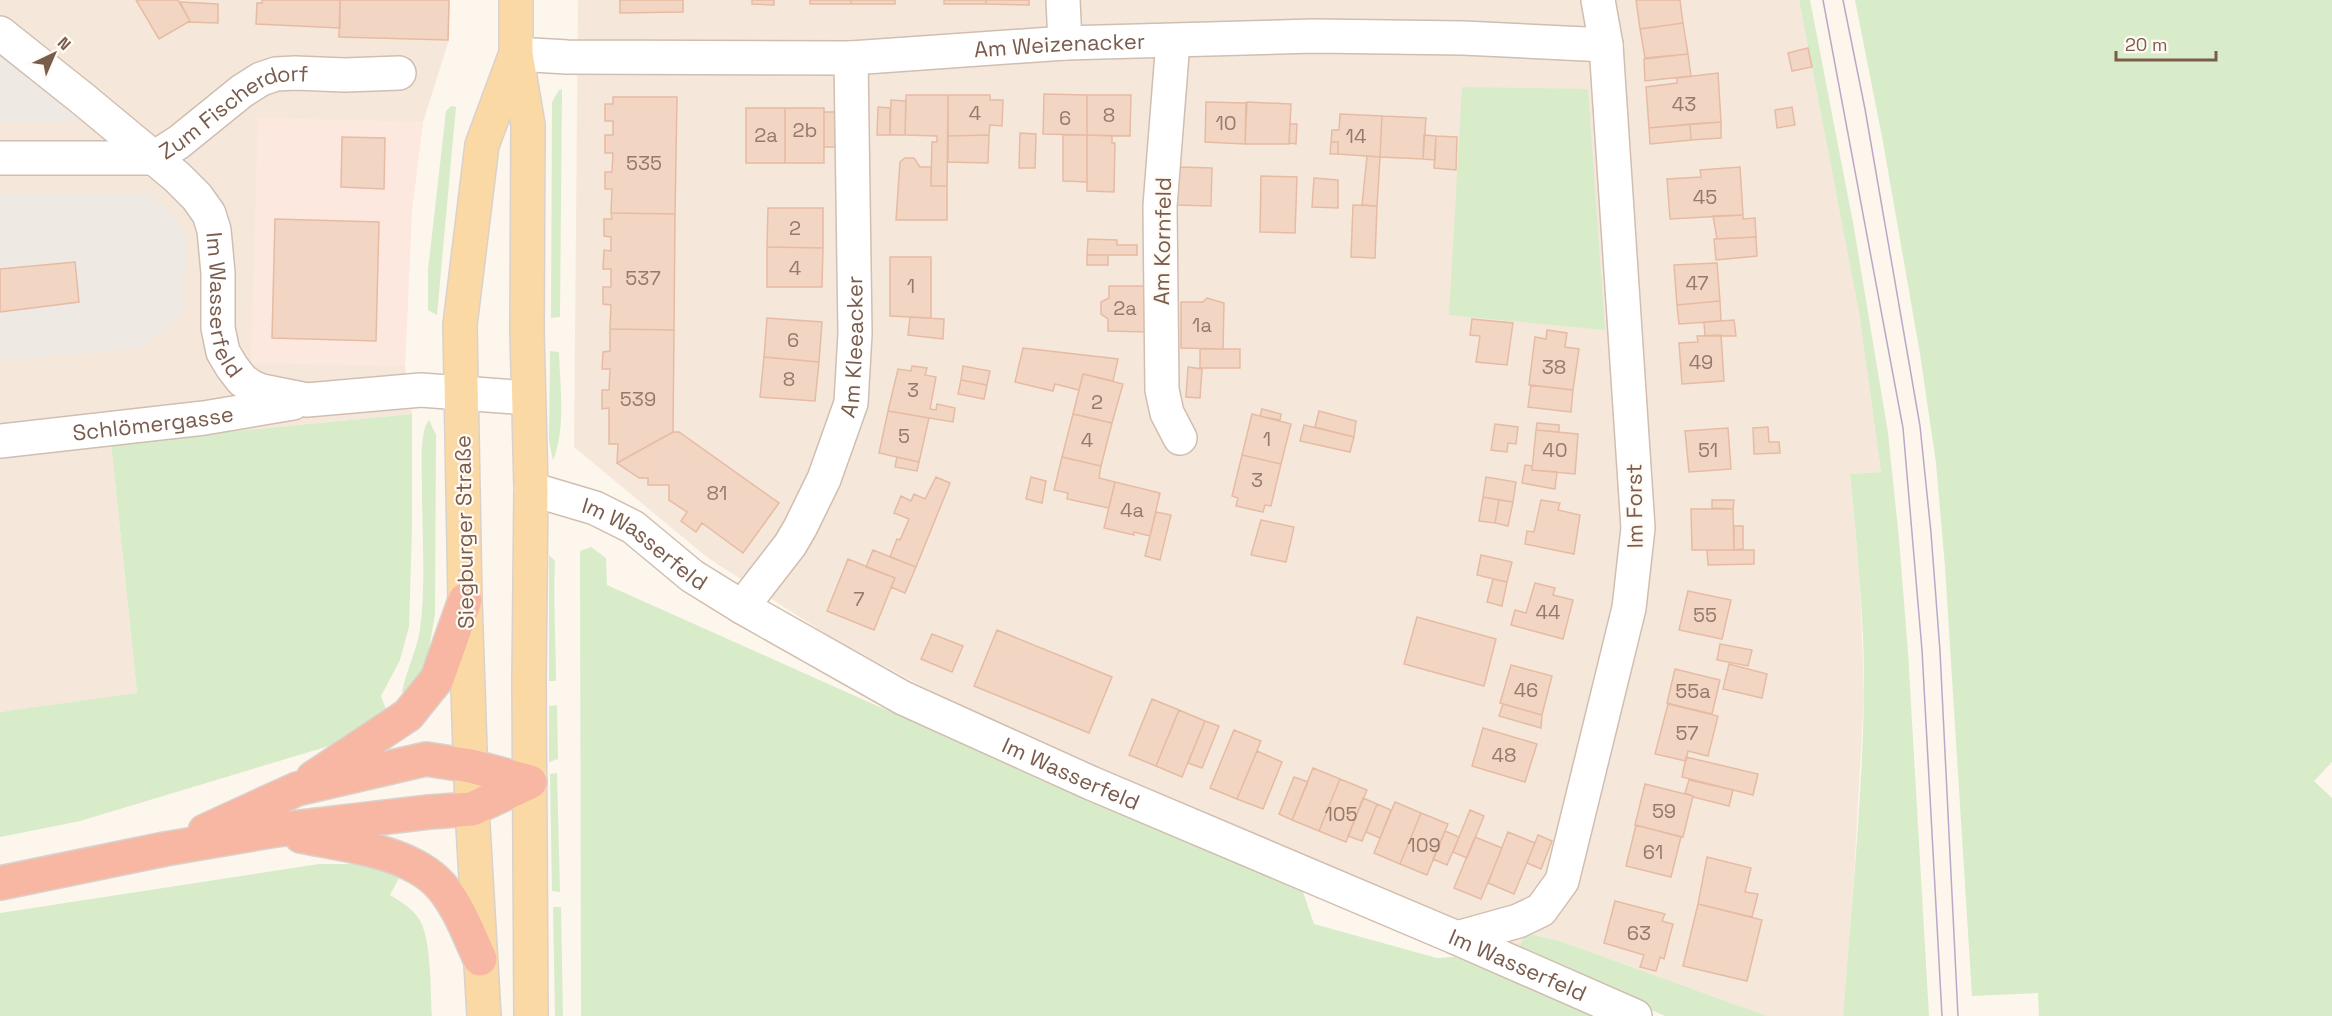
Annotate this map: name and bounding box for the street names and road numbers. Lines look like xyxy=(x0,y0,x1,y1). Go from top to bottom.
street label: Am Weizenacker xyxy=(973,27,1145,63)
street label: Zum Fischerdorf xyxy=(154,59,309,165)
street label: Am Kornfeld xyxy=(1147,177,1177,305)
street label: Im Wasserfeld xyxy=(200,231,249,383)
street label: Am Kleeacker xyxy=(833,276,869,421)
street label: Schlömergasse xyxy=(71,399,236,447)
street label: Siegburger Straße xyxy=(448,435,480,629)
street label: Im Forst xyxy=(1619,463,1649,549)
street label: Im Wasserfeld xyxy=(579,491,713,596)
street label: Im Wasserfeld xyxy=(998,731,1144,816)
street label: Im Wasserfeld xyxy=(1445,922,1591,1007)

